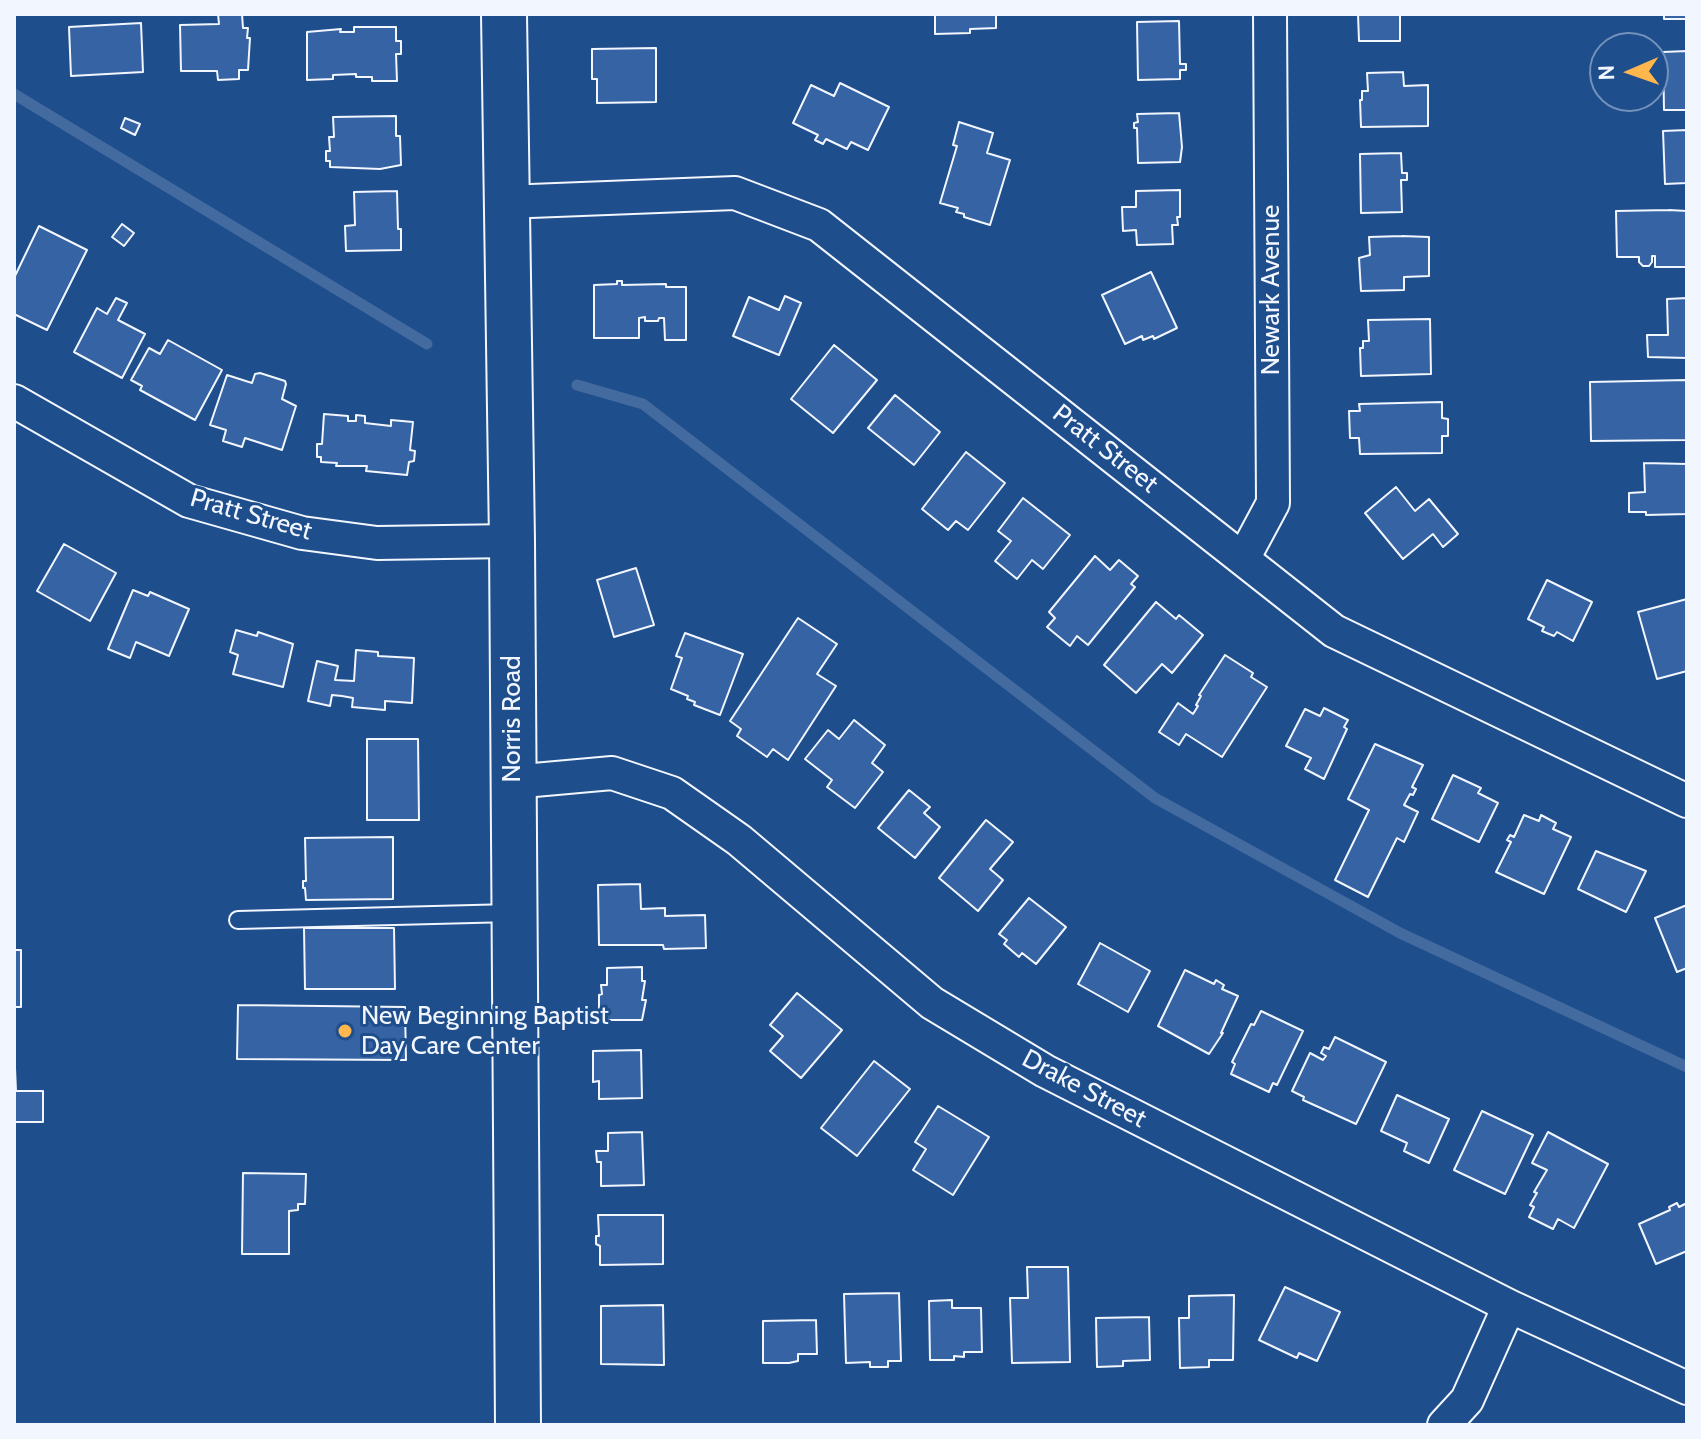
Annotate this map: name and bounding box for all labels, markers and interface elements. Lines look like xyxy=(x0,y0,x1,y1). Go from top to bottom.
north arrow xyxy=(1589,32,1669,112)
text: N xyxy=(1593,65,1620,81)
street label: Newark Avenue xyxy=(1255,205,1287,375)
street label: Pratt Street xyxy=(1046,398,1164,500)
street label: Pratt Street xyxy=(187,483,315,547)
street label: Norris Road xyxy=(496,655,528,783)
place label: New Beginning Baptist Day Care Center xyxy=(361,1000,609,1062)
marker: New Beginning Baptist Day Care Center xyxy=(336,1022,354,1040)
street label: Drake Street xyxy=(1017,1043,1151,1135)

